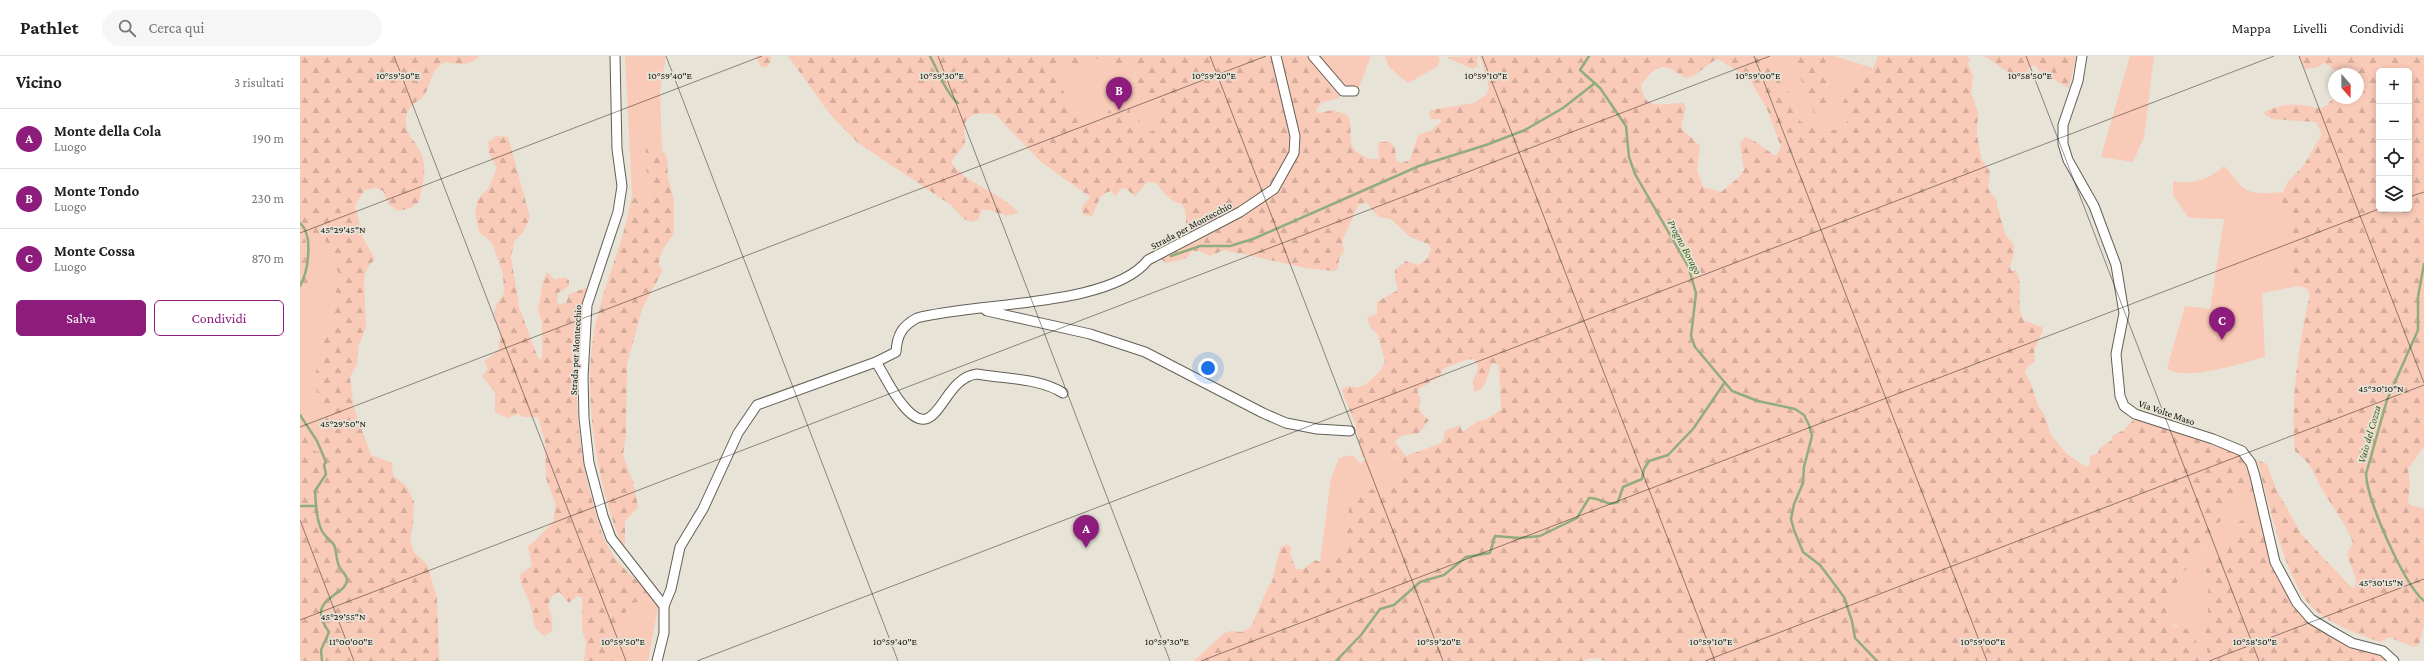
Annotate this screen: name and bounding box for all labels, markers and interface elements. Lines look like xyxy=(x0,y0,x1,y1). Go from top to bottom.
search box xyxy=(102,10,382,46)
text: Pathlet xyxy=(20,17,78,38)
icon: search xyxy=(116,17,138,39)
text: Cerca qui xyxy=(148,20,204,36)
text: Mappa xyxy=(2232,20,2271,36)
text: Livelli xyxy=(2293,20,2327,36)
text: Condividi xyxy=(2349,20,2404,36)
north arrow xyxy=(2328,68,2364,104)
map controls xyxy=(2376,68,2412,212)
button: + xyxy=(2376,68,2412,104)
text: 10°59'50"E xyxy=(376,70,420,81)
text: 10°59'40"E xyxy=(648,70,693,81)
text: 10°59'30"E xyxy=(920,70,965,81)
text: 10°59'20"E xyxy=(1192,70,1237,81)
text: 10°59'10"E xyxy=(1465,70,1508,81)
text: 10°59'00"E xyxy=(1736,70,1781,81)
text: 10°58'50"E xyxy=(2008,70,2053,81)
text: Vicino xyxy=(16,73,62,92)
text: 3 risultati xyxy=(234,75,284,90)
pin: B xyxy=(1106,77,1132,110)
button: − xyxy=(2376,104,2412,140)
text: Monte della Cola xyxy=(54,123,161,139)
text: A xyxy=(25,131,33,146)
text: 190 m xyxy=(253,131,284,146)
text: Luogo xyxy=(54,139,86,154)
button: locate xyxy=(2376,140,2412,176)
button: layers xyxy=(2376,176,2412,212)
text: Monte Tondo xyxy=(54,183,139,199)
text: B xyxy=(25,191,33,206)
text: 230 m xyxy=(251,191,284,206)
text: Luogo xyxy=(54,199,86,214)
street label: Strada per Montecchio xyxy=(1149,199,1234,251)
water label: Progno Borago xyxy=(1665,218,1705,277)
text: 45°29'45"N xyxy=(320,224,366,235)
text: Monte Cossa xyxy=(54,243,135,259)
text: C xyxy=(25,251,33,266)
text: 870 m xyxy=(252,251,284,266)
text: Luogo xyxy=(54,259,86,274)
button: Salva xyxy=(16,300,146,336)
button: Condividi xyxy=(154,300,284,336)
street label: Strada per Montecchio xyxy=(568,305,583,395)
pin: C xyxy=(2209,307,2235,340)
your location xyxy=(1198,358,1218,378)
text: 45°30'10"N xyxy=(2358,383,2404,394)
street label: Via Volte Maso xyxy=(2137,398,2196,427)
water label: Vaio del Cozza xyxy=(2355,404,2383,464)
text: 45°29'50"N xyxy=(320,418,366,429)
pin: A xyxy=(1073,515,1099,548)
text: 45°30'15"N xyxy=(2359,577,2404,588)
text: 45°29'55"N xyxy=(320,611,366,622)
text: 11°00'00"E xyxy=(329,636,373,647)
text: 10°59'50"E xyxy=(601,636,645,647)
text: 10°59'40"E xyxy=(873,636,918,647)
text: 10°59'30"E xyxy=(1145,636,1190,647)
text: 10°59'20"E xyxy=(1417,636,1462,647)
text: 10°59'10"E xyxy=(1690,636,1733,647)
text: 10°59'00"E xyxy=(1961,636,2006,647)
text: 10°58'50"E xyxy=(2233,636,2278,647)

